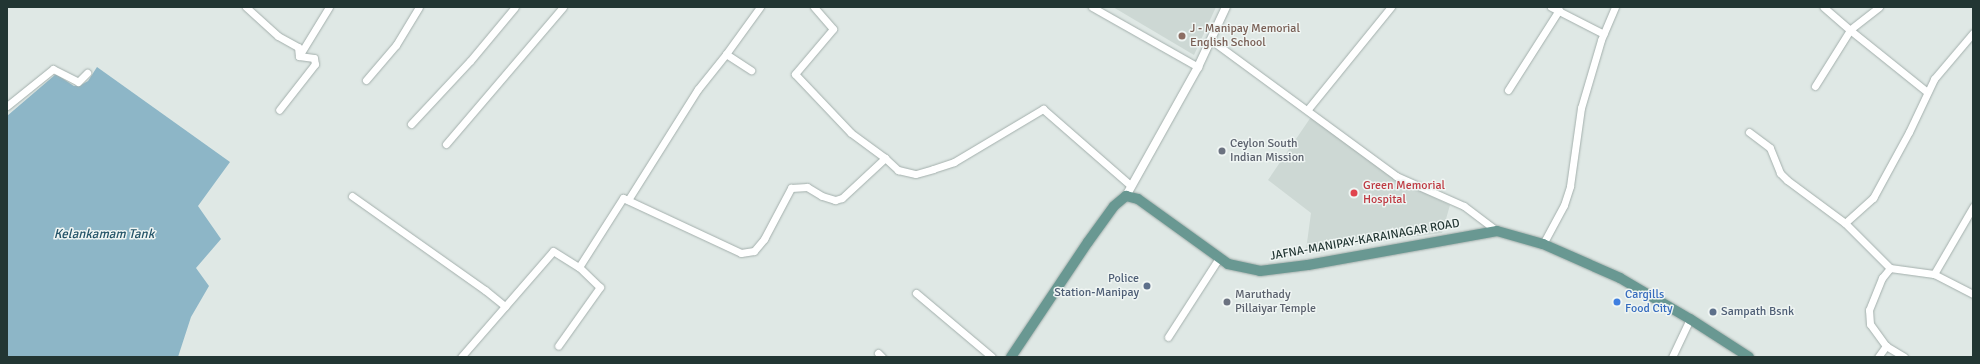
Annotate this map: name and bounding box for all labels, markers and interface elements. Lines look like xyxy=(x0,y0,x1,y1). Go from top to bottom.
place label: J - Manipay Memorial English School xyxy=(1190,22,1300,50)
marker: J - Manipay Memorial English School xyxy=(1177,31,1187,41)
place label: Ceylon South Indian Mission xyxy=(1230,137,1304,165)
marker: Ceylon South Indian Mission xyxy=(1217,146,1227,156)
place label: Green Memorial Hospital xyxy=(1363,179,1445,207)
marker: Green Memorial Hospital xyxy=(1348,187,1360,199)
street label: JAFNA-MANIPAY-KARAINAGAR ROAD xyxy=(1269,216,1461,264)
water label: Kelankamam Tank xyxy=(54,226,154,242)
place label: Police Station-Manipay xyxy=(1054,272,1139,300)
marker: Police Station-Manipay xyxy=(1142,281,1152,291)
place label: Maruthady Pillaiyar Temple xyxy=(1235,288,1316,316)
place label: Cargills Food City xyxy=(1625,288,1673,316)
marker: Maruthady Pillaiyar Temple xyxy=(1222,297,1232,307)
marker: Cargills Food City xyxy=(1612,297,1622,307)
place label: Sampath Bsnk xyxy=(1721,305,1794,319)
marker: Sampath Bsnk xyxy=(1708,307,1718,317)

